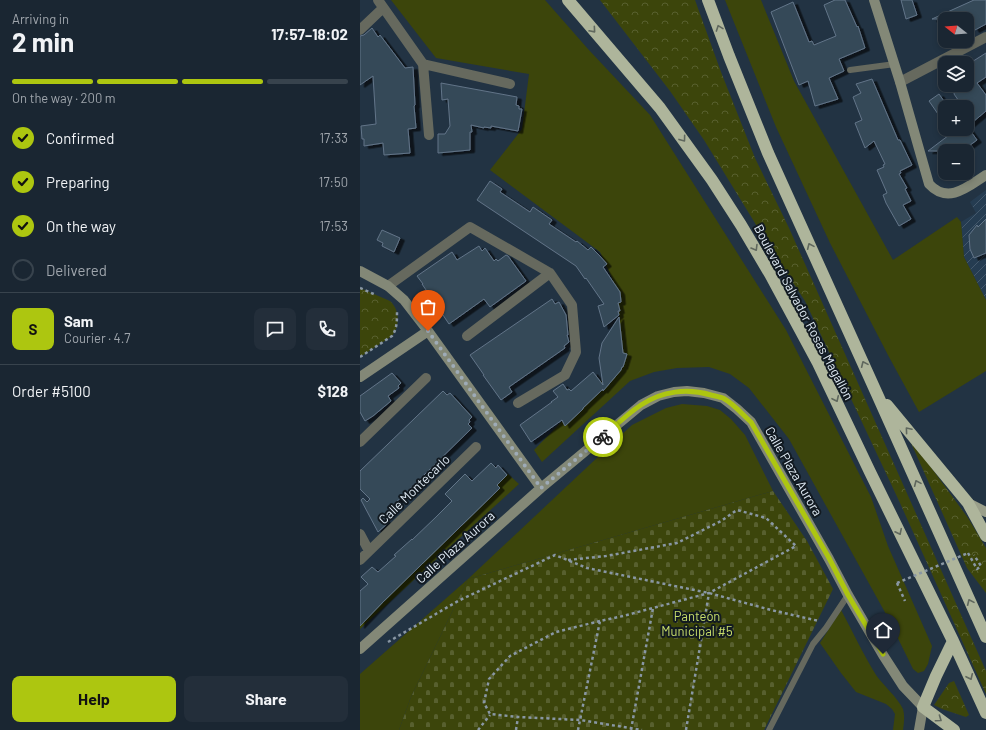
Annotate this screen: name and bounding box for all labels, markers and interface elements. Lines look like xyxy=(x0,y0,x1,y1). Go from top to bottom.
text: Arriving in xyxy=(12,11,69,27)
north arrow xyxy=(938,12,974,48)
map controls xyxy=(938,12,974,180)
text: 17:57–18:02 xyxy=(271,25,348,43)
one-way arrow xyxy=(589,25,596,32)
one-way arrow xyxy=(715,25,723,32)
text: 2 min xyxy=(12,26,74,57)
button: layers xyxy=(938,56,974,92)
text: On the way · 200 m xyxy=(12,90,116,106)
button: + xyxy=(938,100,974,136)
icon: check xyxy=(12,127,34,149)
text: Confirmed xyxy=(46,129,114,147)
text: 17:33 xyxy=(320,130,348,146)
one-way arrow xyxy=(678,135,685,142)
button: − xyxy=(938,144,974,180)
icon: check xyxy=(12,171,34,193)
text: Preparing xyxy=(46,173,110,191)
text: 17:50 xyxy=(319,174,348,190)
icon: check xyxy=(12,215,34,237)
text: On the way xyxy=(46,217,116,235)
text: 17:53 xyxy=(320,218,348,234)
street label: Boulevard Salvador Rosas Magallón xyxy=(751,221,857,403)
one-way arrow xyxy=(807,243,815,250)
one-way arrow xyxy=(750,244,757,251)
text: Delivered xyxy=(46,261,107,279)
pin xyxy=(411,290,445,331)
icon: bag xyxy=(417,296,439,318)
button: chat xyxy=(254,308,296,350)
button: phone xyxy=(306,308,348,350)
text: Sam xyxy=(64,312,93,330)
text: S xyxy=(29,320,37,338)
text: Courier · 4.7 xyxy=(64,330,131,346)
one-way arrow xyxy=(861,361,869,369)
text: Order #5100 xyxy=(12,382,91,400)
text: $128 xyxy=(318,382,348,400)
one-way arrow xyxy=(831,396,839,403)
courier xyxy=(583,417,623,457)
street label: Calle Plaza Aurora xyxy=(762,424,826,518)
icon: bike xyxy=(592,426,614,448)
one-way arrow xyxy=(905,427,912,434)
street label: Calle Montecarlo xyxy=(375,451,453,527)
one-way arrow xyxy=(914,480,922,487)
street label: Calle Plaza Aurora xyxy=(412,508,498,586)
one-way arrow xyxy=(894,528,902,535)
one-way arrow xyxy=(967,598,975,606)
park label: Panteón Municipal #5 xyxy=(661,608,733,639)
pin xyxy=(866,613,900,654)
icon: home xyxy=(872,619,894,641)
one-way arrow xyxy=(965,672,973,680)
button: Help xyxy=(12,676,176,722)
button: Share xyxy=(184,676,348,722)
one-way arrow xyxy=(934,714,941,721)

